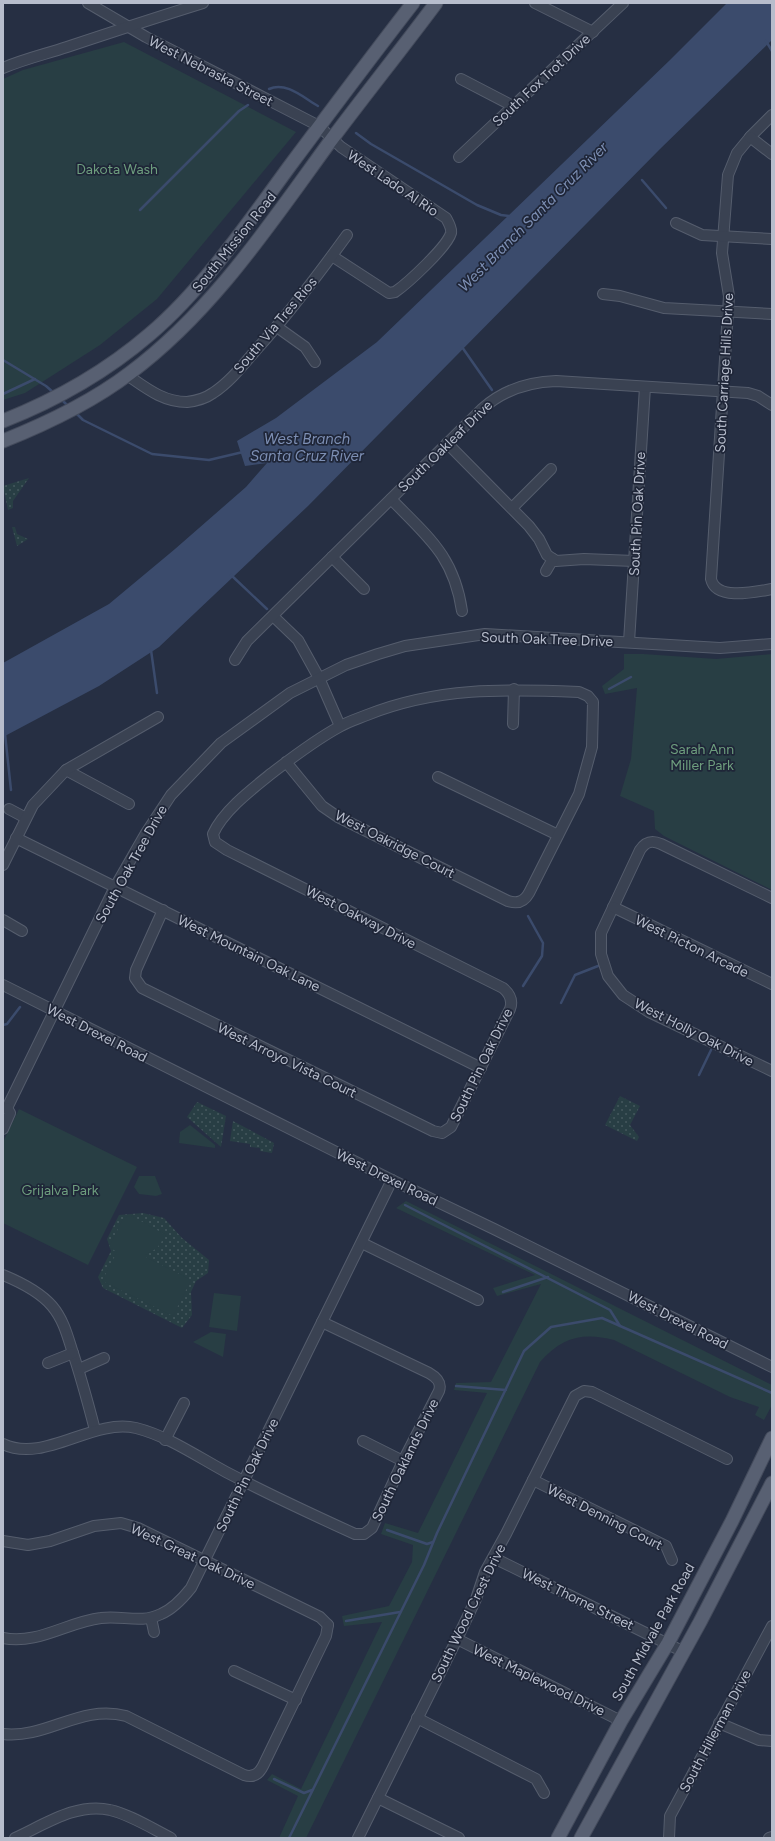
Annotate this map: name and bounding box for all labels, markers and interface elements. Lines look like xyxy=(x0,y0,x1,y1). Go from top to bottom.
street label: South Fox Trot Drive xyxy=(489,30,594,130)
street label: West Nebraska Street xyxy=(146,33,276,110)
water label: West Branch Santa Cruz River xyxy=(454,138,612,296)
street label: West Lado Al Rio xyxy=(344,147,441,220)
park label: Dakota Wash xyxy=(76,161,158,178)
street label: South Mission Road xyxy=(189,189,280,296)
street label: South Via Tres Rios xyxy=(230,274,321,377)
street label: South Carriage Hills Drive xyxy=(712,292,737,453)
street label: South Oakleaf Drive xyxy=(395,397,496,496)
water label: West Branch Santa Cruz River xyxy=(250,430,365,465)
street label: South Pin Oak Drive xyxy=(626,451,649,577)
street label: South Oak Tree Drive xyxy=(481,629,614,650)
park label: Sarah Ann Miller Park xyxy=(670,741,734,774)
street label: South Oak Tree Drive xyxy=(92,802,171,926)
street label: West Oakridge Court xyxy=(332,807,458,882)
street label: West Oakway Drive xyxy=(303,882,419,953)
street label: West Mountain Oak Lane xyxy=(175,912,323,996)
street label: West Picton Arcade xyxy=(632,912,752,981)
street label: West Holly Oak Drive xyxy=(631,995,757,1070)
street label: West Drexel Road xyxy=(44,1001,150,1066)
street label: South Pin Oak Drive xyxy=(447,1005,516,1125)
street label: West Arroyo Vista Court xyxy=(214,1019,359,1102)
street label: West Drexel Road xyxy=(333,1146,440,1209)
park label: Grijalva Park xyxy=(22,1182,99,1199)
street label: West Drexel Road xyxy=(625,1288,731,1353)
street label: South Oaklands Drive xyxy=(368,1396,443,1524)
street label: South Pin Oak Drive xyxy=(213,1415,282,1535)
street label: West Denning Court xyxy=(544,1481,665,1554)
street label: West Great Oak Drive xyxy=(128,1520,258,1593)
street label: South Wood Crest Drive xyxy=(427,1541,510,1685)
street label: South Midvale Park Road xyxy=(608,1560,698,1704)
street label: West Thorne Street xyxy=(519,1565,636,1634)
street label: West Maplewood Drive xyxy=(470,1641,608,1720)
street label: South Hillerman Drive xyxy=(676,1667,755,1795)

